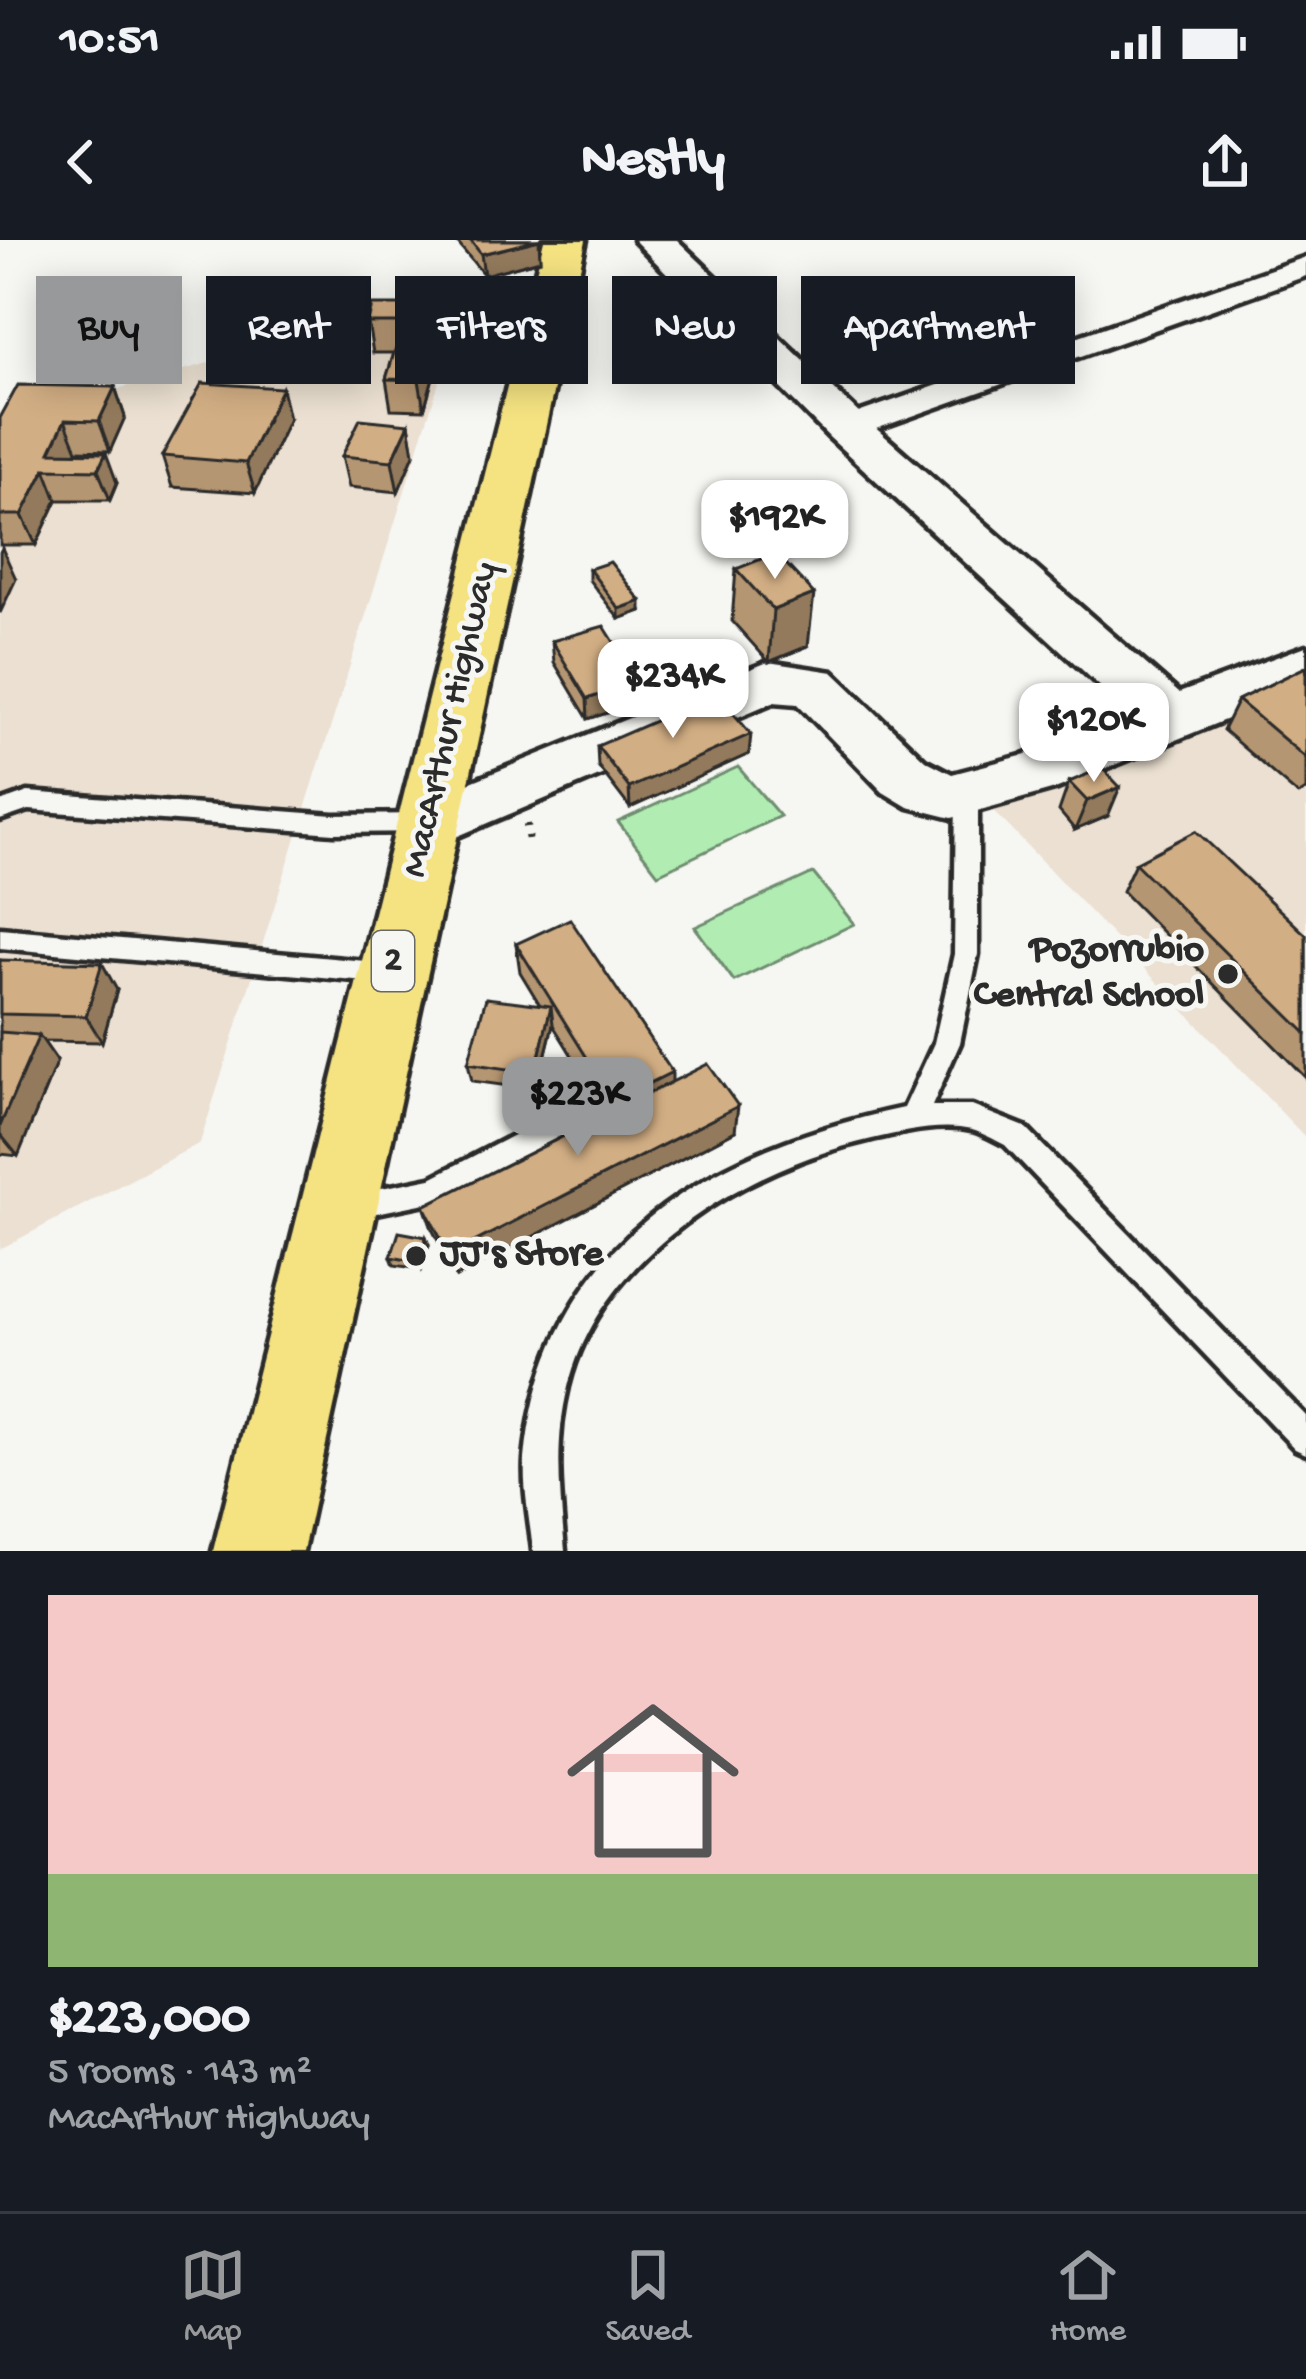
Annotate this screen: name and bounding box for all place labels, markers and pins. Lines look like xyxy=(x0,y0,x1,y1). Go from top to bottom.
pin: $192K xyxy=(691,480,859,582)
pin: $234K xyxy=(589,639,757,741)
pin: $120K xyxy=(1010,683,1178,785)
place label: Pozorrubio Central School xyxy=(974,929,1204,1020)
marker: Pozorrubio Central School xyxy=(1215,961,1241,987)
pin: $223K xyxy=(494,1057,662,1159)
place label: JJ's Store xyxy=(439,1233,605,1279)
marker: JJ's Store xyxy=(403,1243,429,1269)

